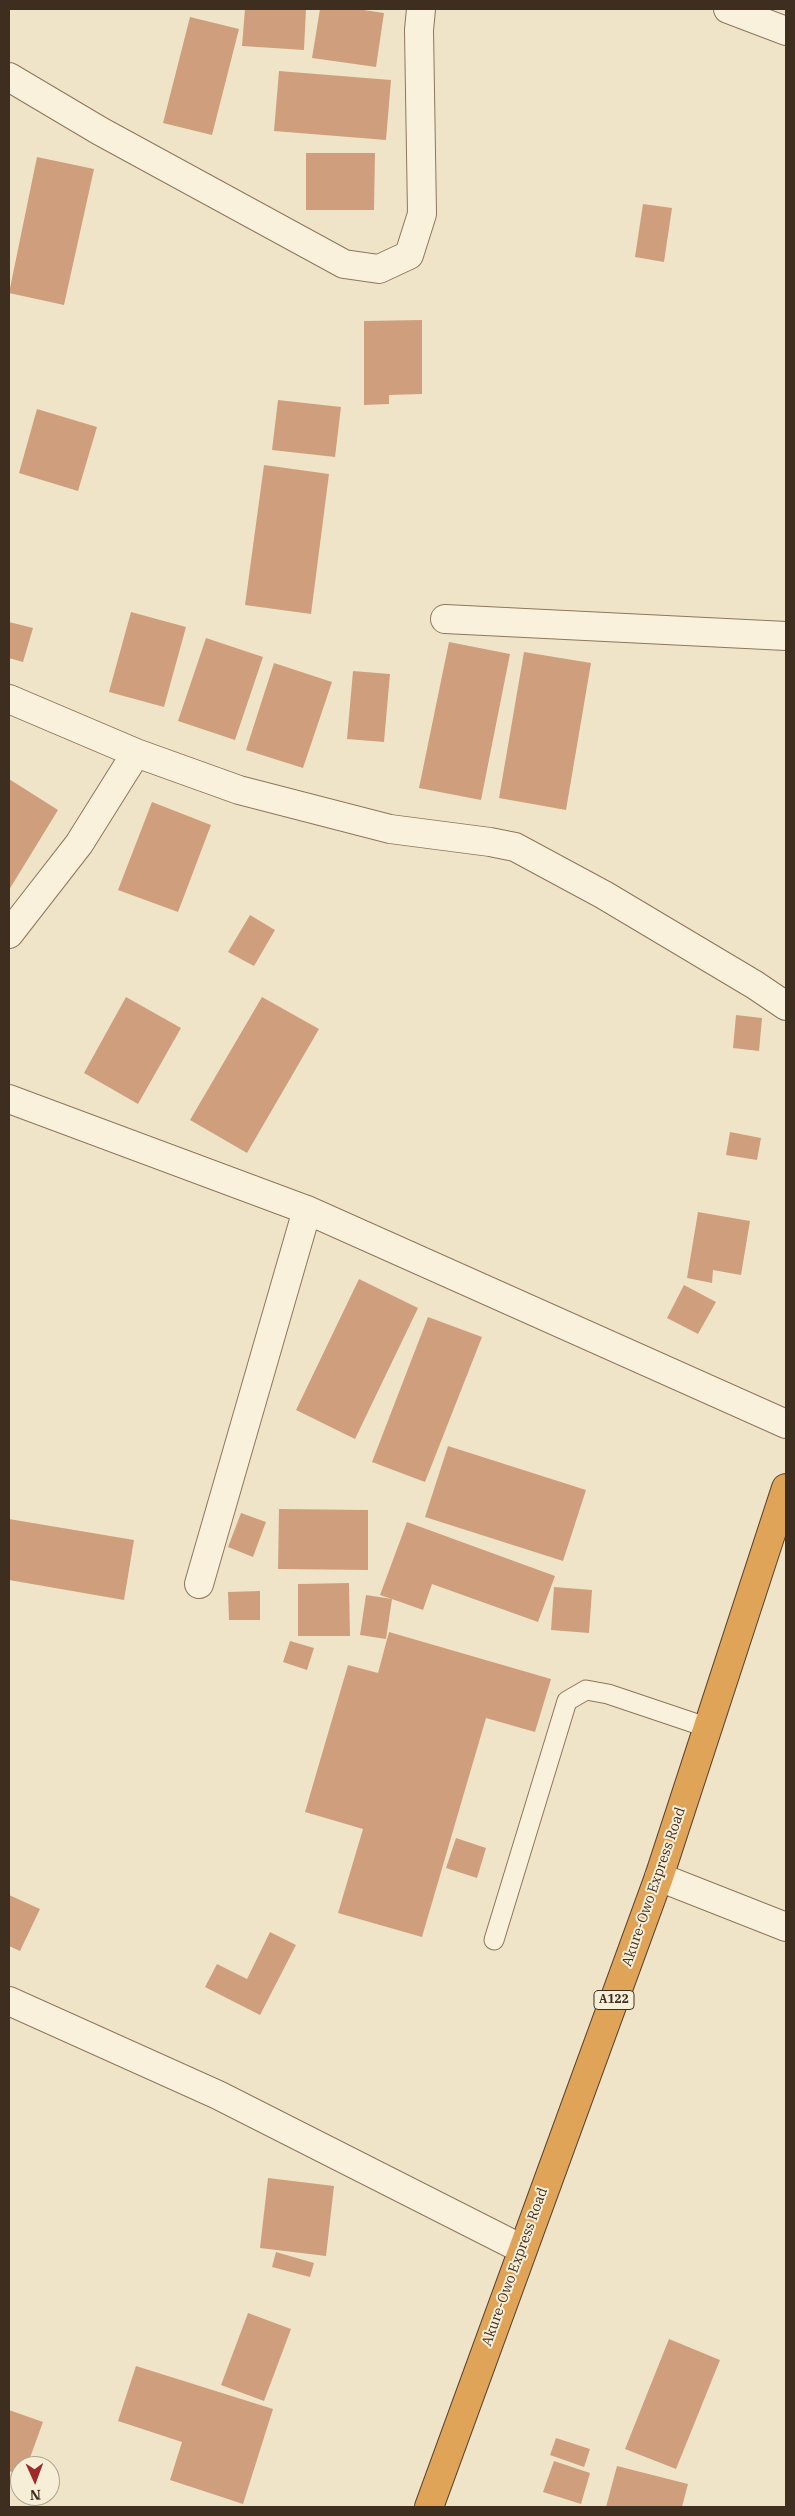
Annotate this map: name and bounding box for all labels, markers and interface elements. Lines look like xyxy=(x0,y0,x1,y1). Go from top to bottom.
street label: Akure-Owo Express Road xyxy=(619,1805,689,1969)
road number: A122 xyxy=(594,1990,634,2010)
street label: Akure-Owo Express Road xyxy=(479,2186,551,2348)
north arrow xyxy=(10,2456,60,2506)
text: N xyxy=(30,2486,41,2504)

